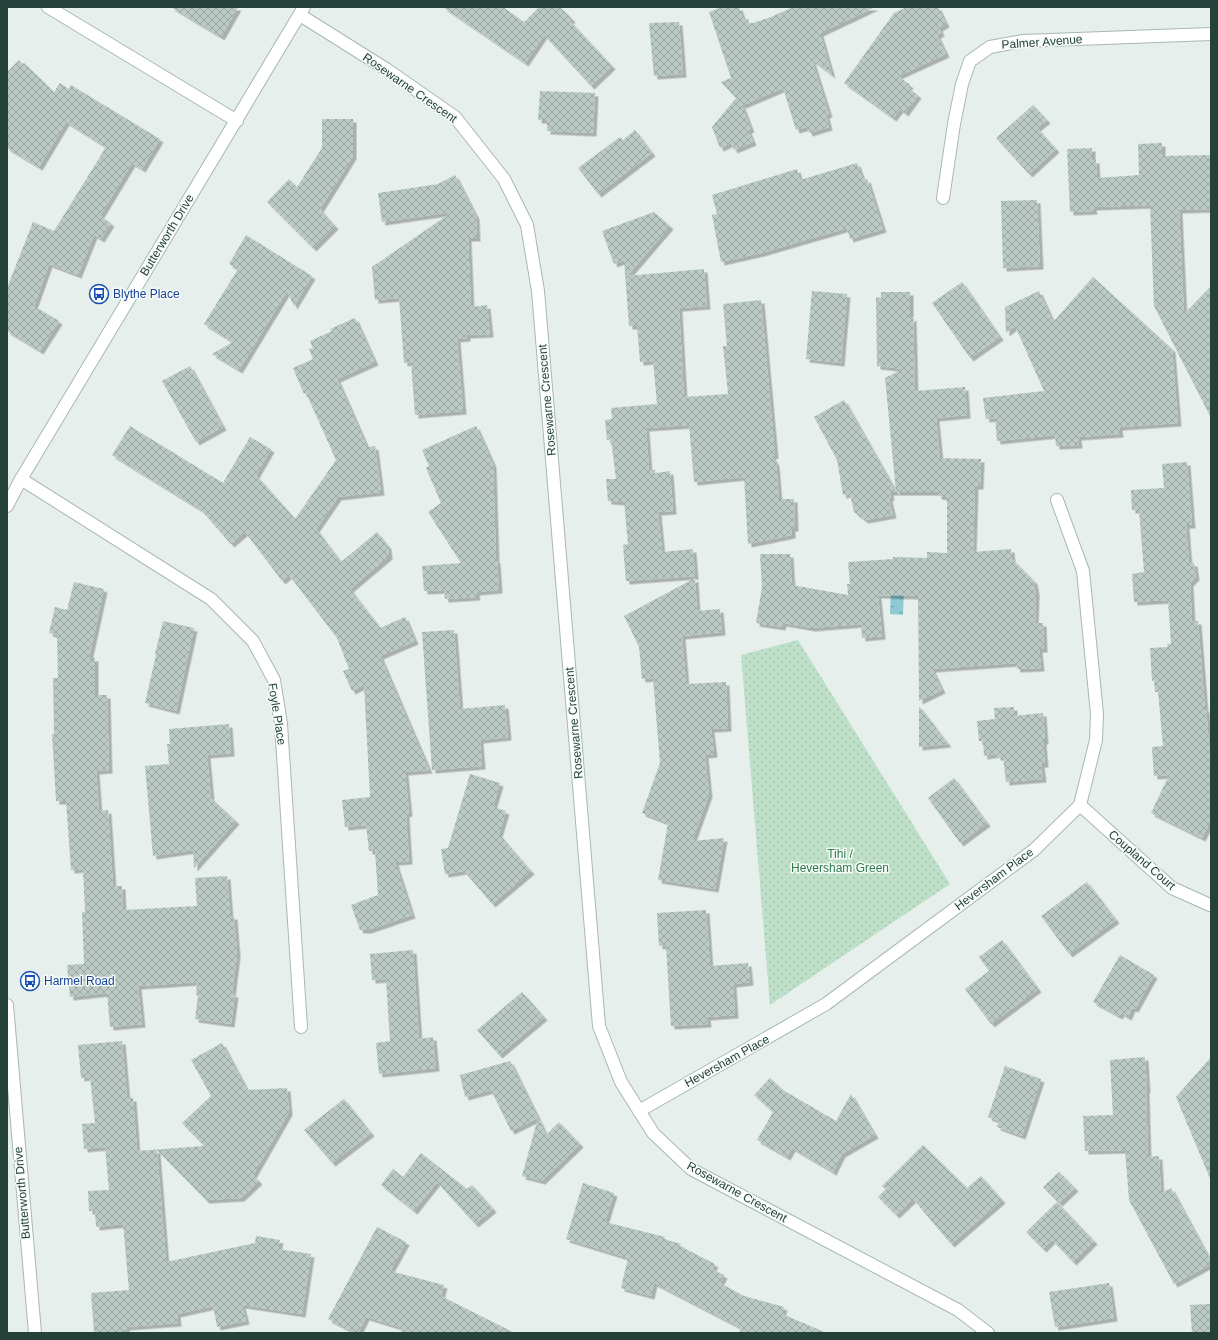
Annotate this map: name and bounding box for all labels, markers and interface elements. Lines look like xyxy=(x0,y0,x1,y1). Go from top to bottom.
street label: Palmer Avenue xyxy=(1001,32,1083,52)
street label: Rosewarne Crescent xyxy=(360,50,460,126)
street label: Butterworth Drive xyxy=(137,191,197,278)
bus stop icon: Blythe Place xyxy=(88,283,110,305)
place label: Blythe Place xyxy=(113,287,180,301)
street label: Rosewarne Crescent xyxy=(535,343,559,456)
street label: Rosewarne Crescent xyxy=(562,666,586,779)
street label: Foyle Place xyxy=(265,682,289,746)
street label: Coupland Court xyxy=(1106,827,1179,893)
street label: Heversham Place xyxy=(952,845,1036,913)
park label: Tihi / Heversham Green xyxy=(791,847,889,875)
bus stop icon: Harmel Road xyxy=(19,970,41,992)
place label: Harmel Road xyxy=(44,974,115,988)
street label: Heversham Place xyxy=(682,1032,772,1090)
street label: Butterworth Drive xyxy=(11,1146,33,1240)
street label: Rosewarne Crescent xyxy=(685,1159,790,1226)

